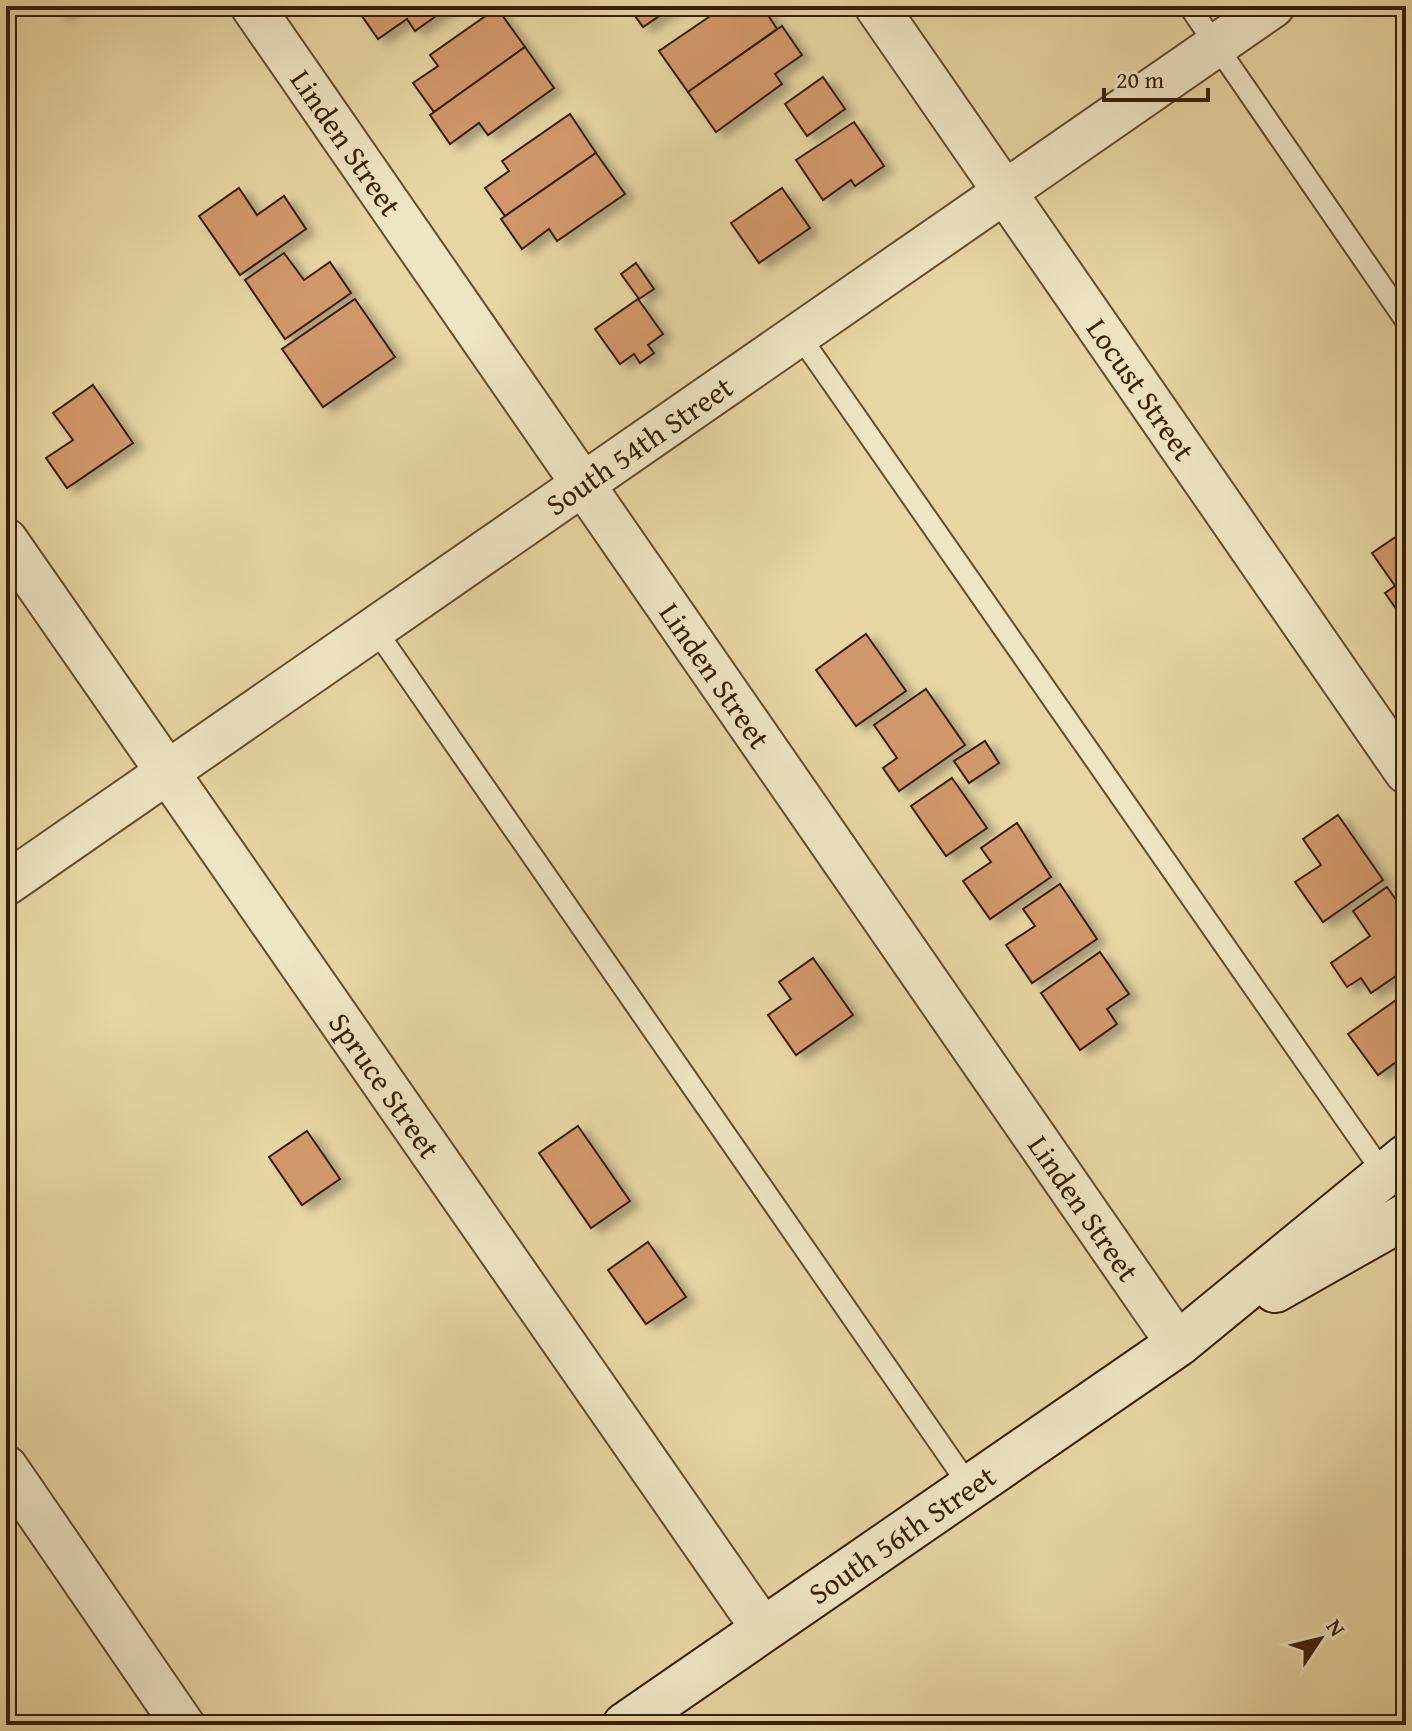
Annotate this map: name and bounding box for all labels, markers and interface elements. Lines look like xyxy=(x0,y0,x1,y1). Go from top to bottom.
scale bar xyxy=(1104,52,1208,102)
street label: Linden Street xyxy=(280,60,413,225)
text: 20 m xyxy=(1116,62,1164,97)
street label: Locust Street xyxy=(1076,309,1206,470)
street label: South 54th Street xyxy=(536,365,742,526)
street label: Linden Street xyxy=(649,593,782,758)
street label: Spruce Street xyxy=(319,1003,452,1168)
street label: Linden Street xyxy=(1018,1126,1151,1291)
street label: South 56th Street xyxy=(799,1454,1005,1615)
north arrow xyxy=(1280,1599,1360,1679)
text: N xyxy=(1319,1612,1354,1643)

